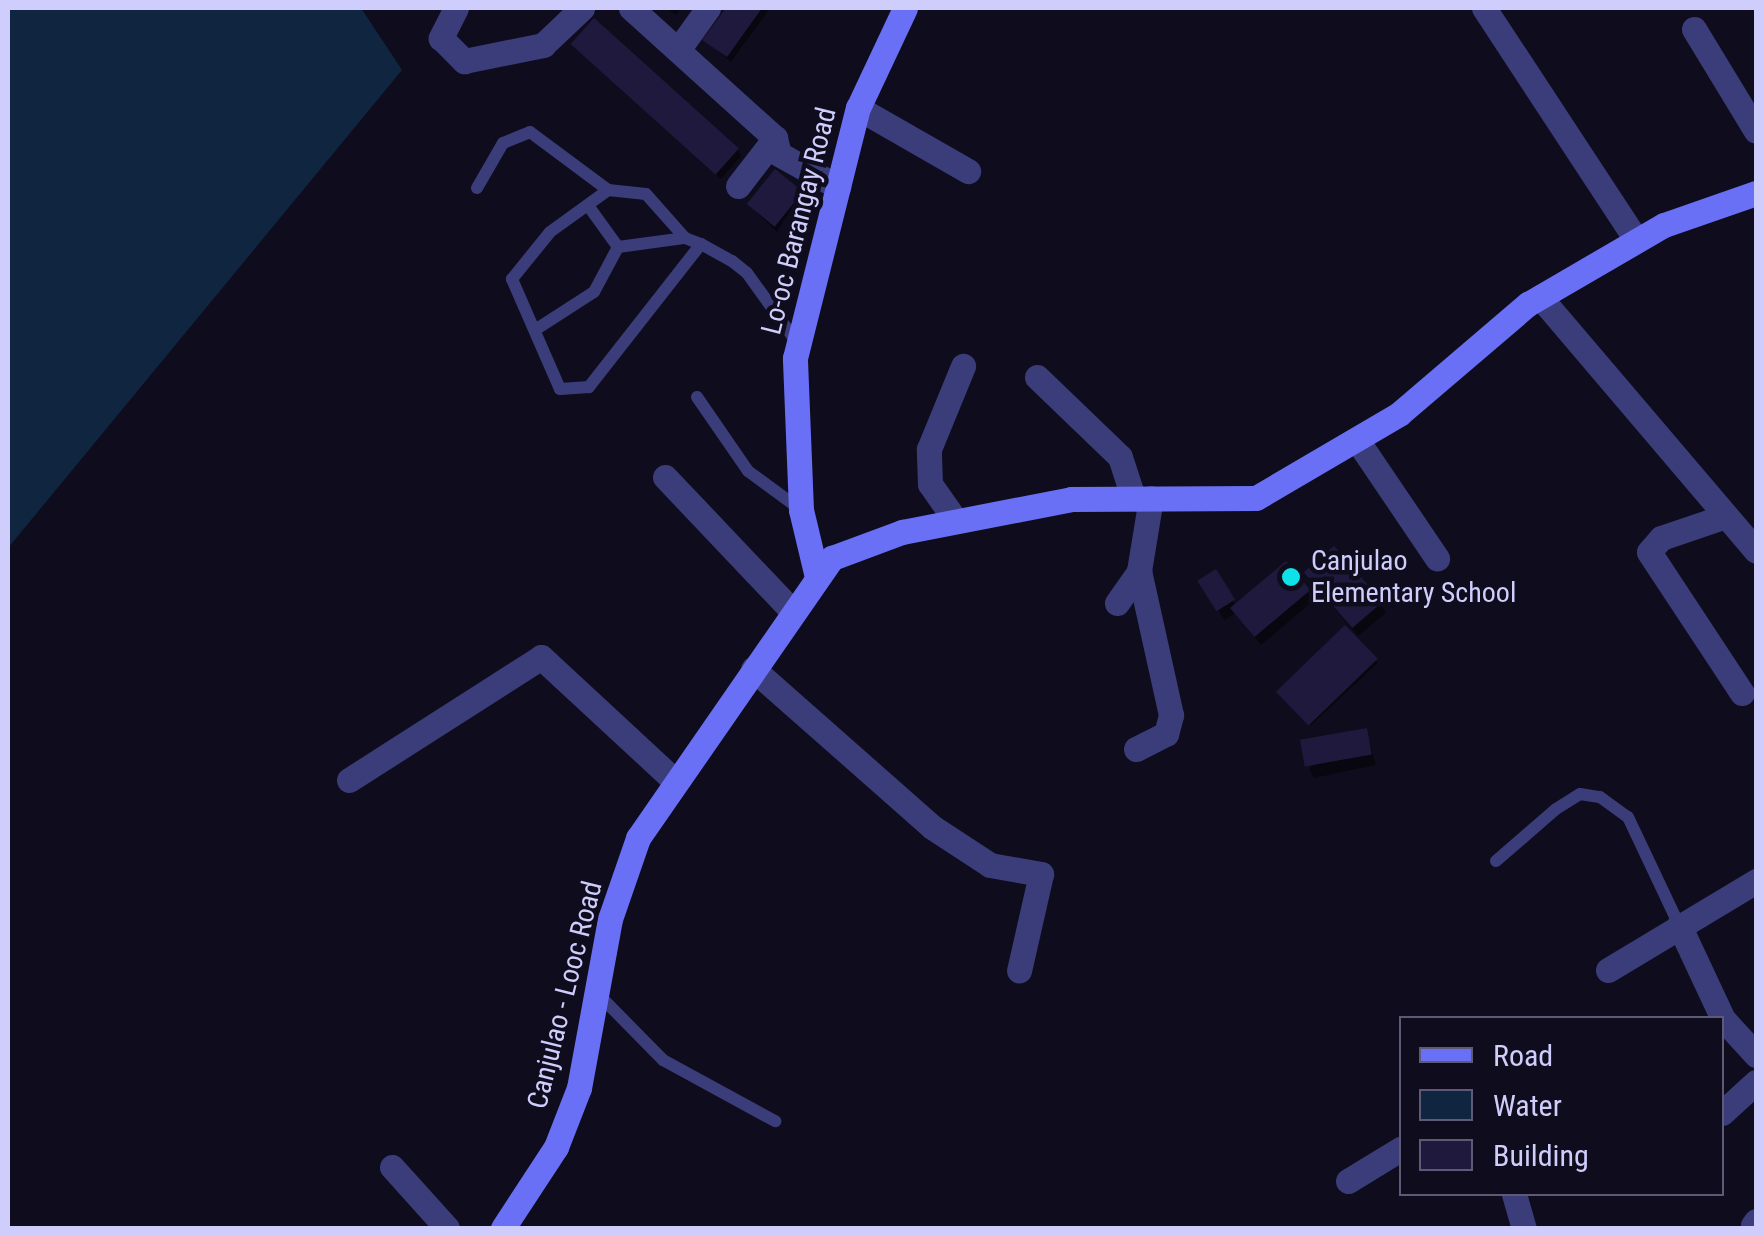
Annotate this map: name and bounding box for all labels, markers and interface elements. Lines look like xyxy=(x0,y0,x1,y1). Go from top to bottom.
street label: Lo-oc Barangay Road xyxy=(755,104,843,338)
place label: Canjulao Elementary School xyxy=(1311,544,1516,610)
marker: Canjulao Elementary School xyxy=(1280,566,1302,588)
street label: Canjulao - Looc Road xyxy=(520,878,610,1112)
legend xyxy=(1399,1016,1724,1196)
text: Road xyxy=(1493,1038,1553,1073)
text: Water xyxy=(1493,1088,1562,1123)
text: Building xyxy=(1493,1138,1589,1173)

